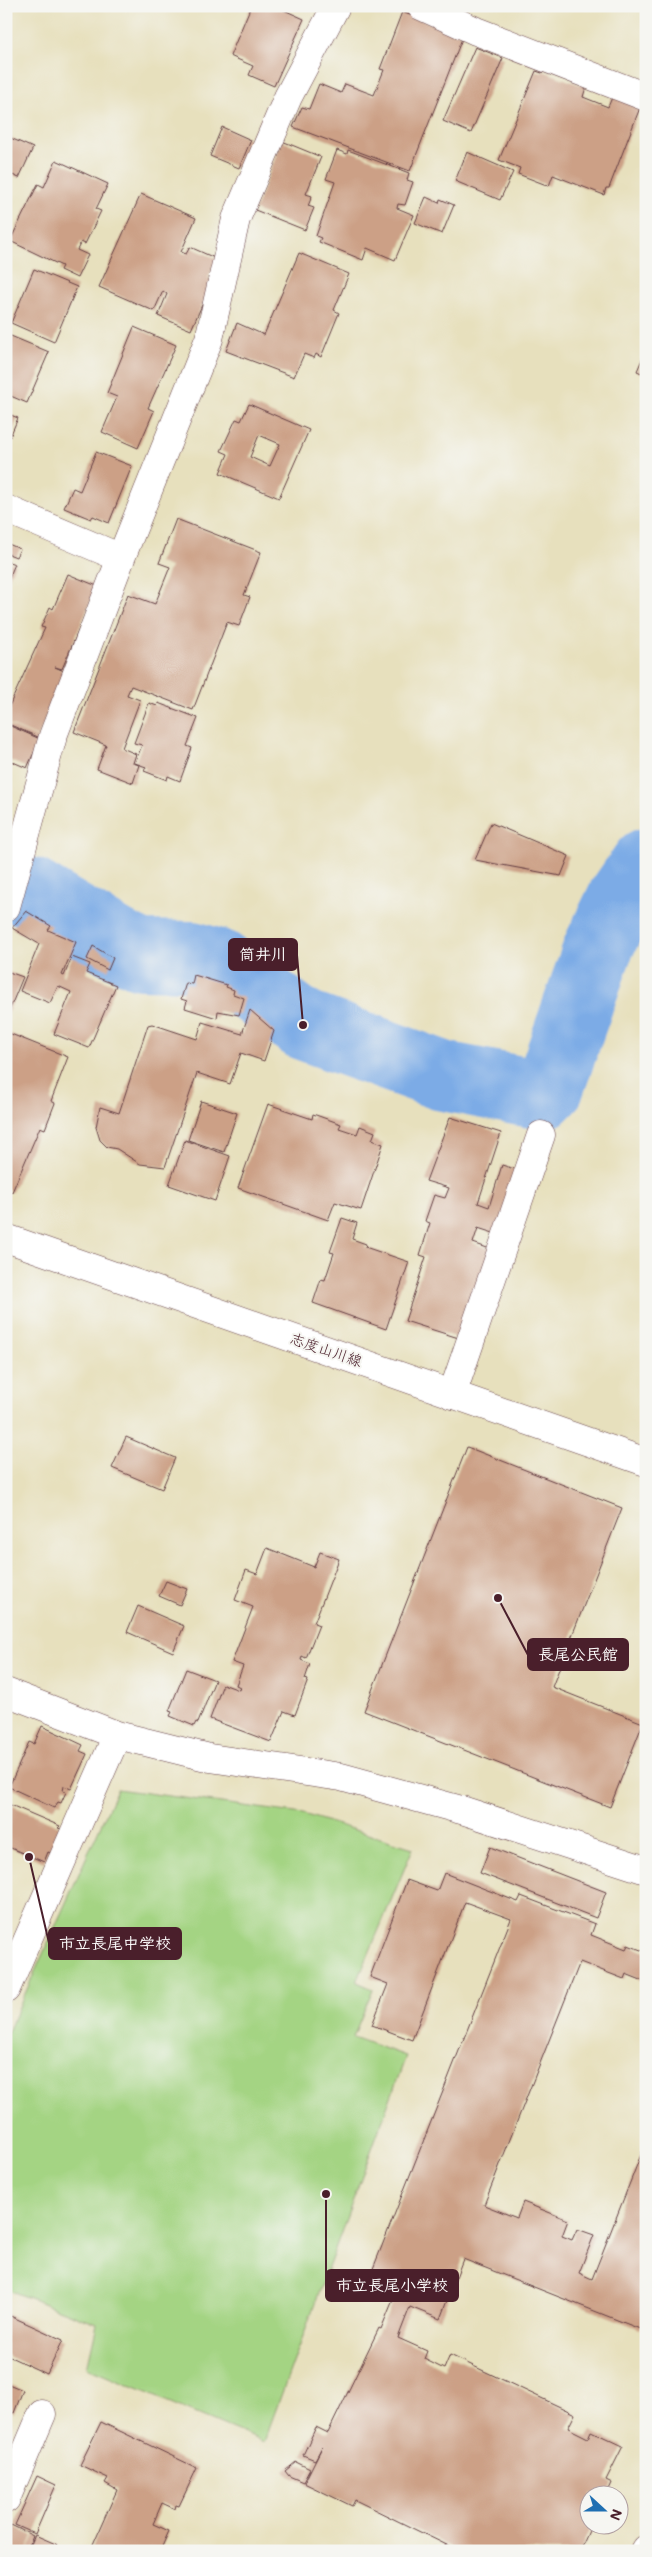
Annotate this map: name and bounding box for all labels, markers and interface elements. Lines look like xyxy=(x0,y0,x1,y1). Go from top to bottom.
callout: 筒井川 xyxy=(229,939,297,970)
text: 筒井川 xyxy=(239,943,287,964)
street label: 志度山川線 xyxy=(288,1327,365,1371)
callout: 長尾公民館 xyxy=(528,1639,628,1670)
text: 長尾公民館 xyxy=(538,1643,618,1664)
callout: 市立長尾中学校 xyxy=(49,1928,181,1959)
text: 市立長尾中学校 xyxy=(59,1932,171,1953)
callout: 市立長尾小学校 xyxy=(326,2270,458,2301)
text: 市立長尾小学校 xyxy=(336,2274,448,2295)
north arrow xyxy=(580,2484,630,2534)
text: N xyxy=(606,2506,627,2523)

